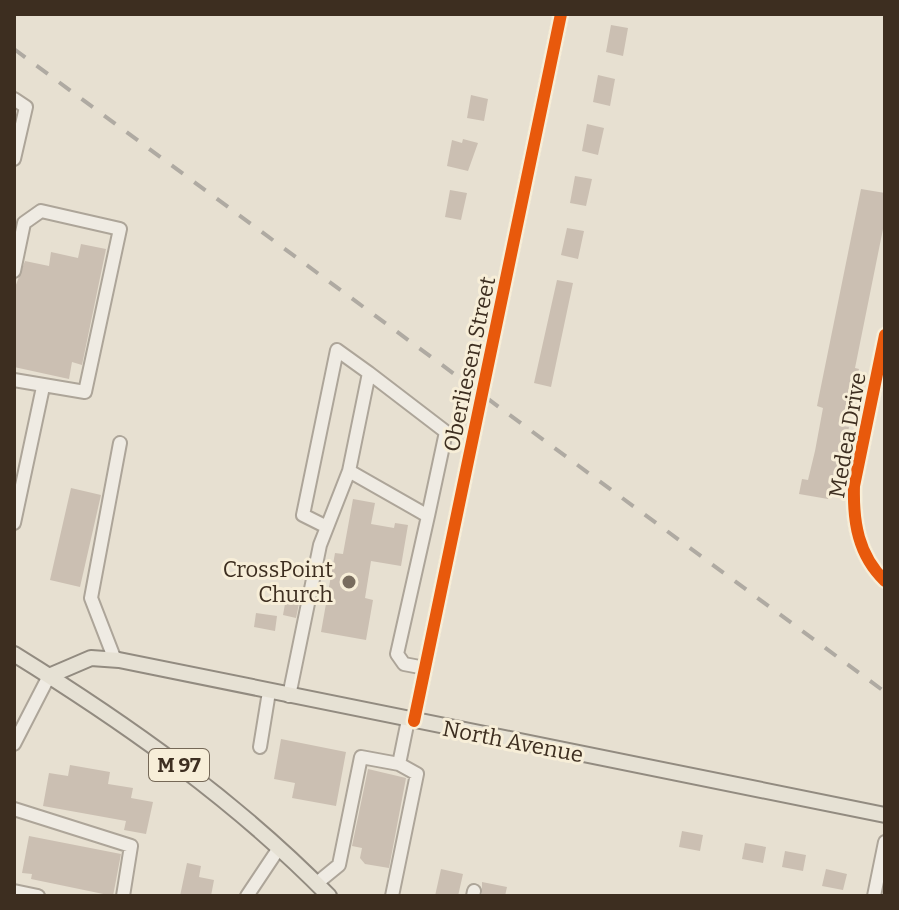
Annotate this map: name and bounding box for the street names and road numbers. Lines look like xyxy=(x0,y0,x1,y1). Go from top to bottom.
street label: Oberliesen Street xyxy=(438,274,501,454)
street label: Medea Drive xyxy=(823,370,872,500)
street label: North Avenue xyxy=(440,715,585,768)
road number: M 97 xyxy=(149,749,209,781)

